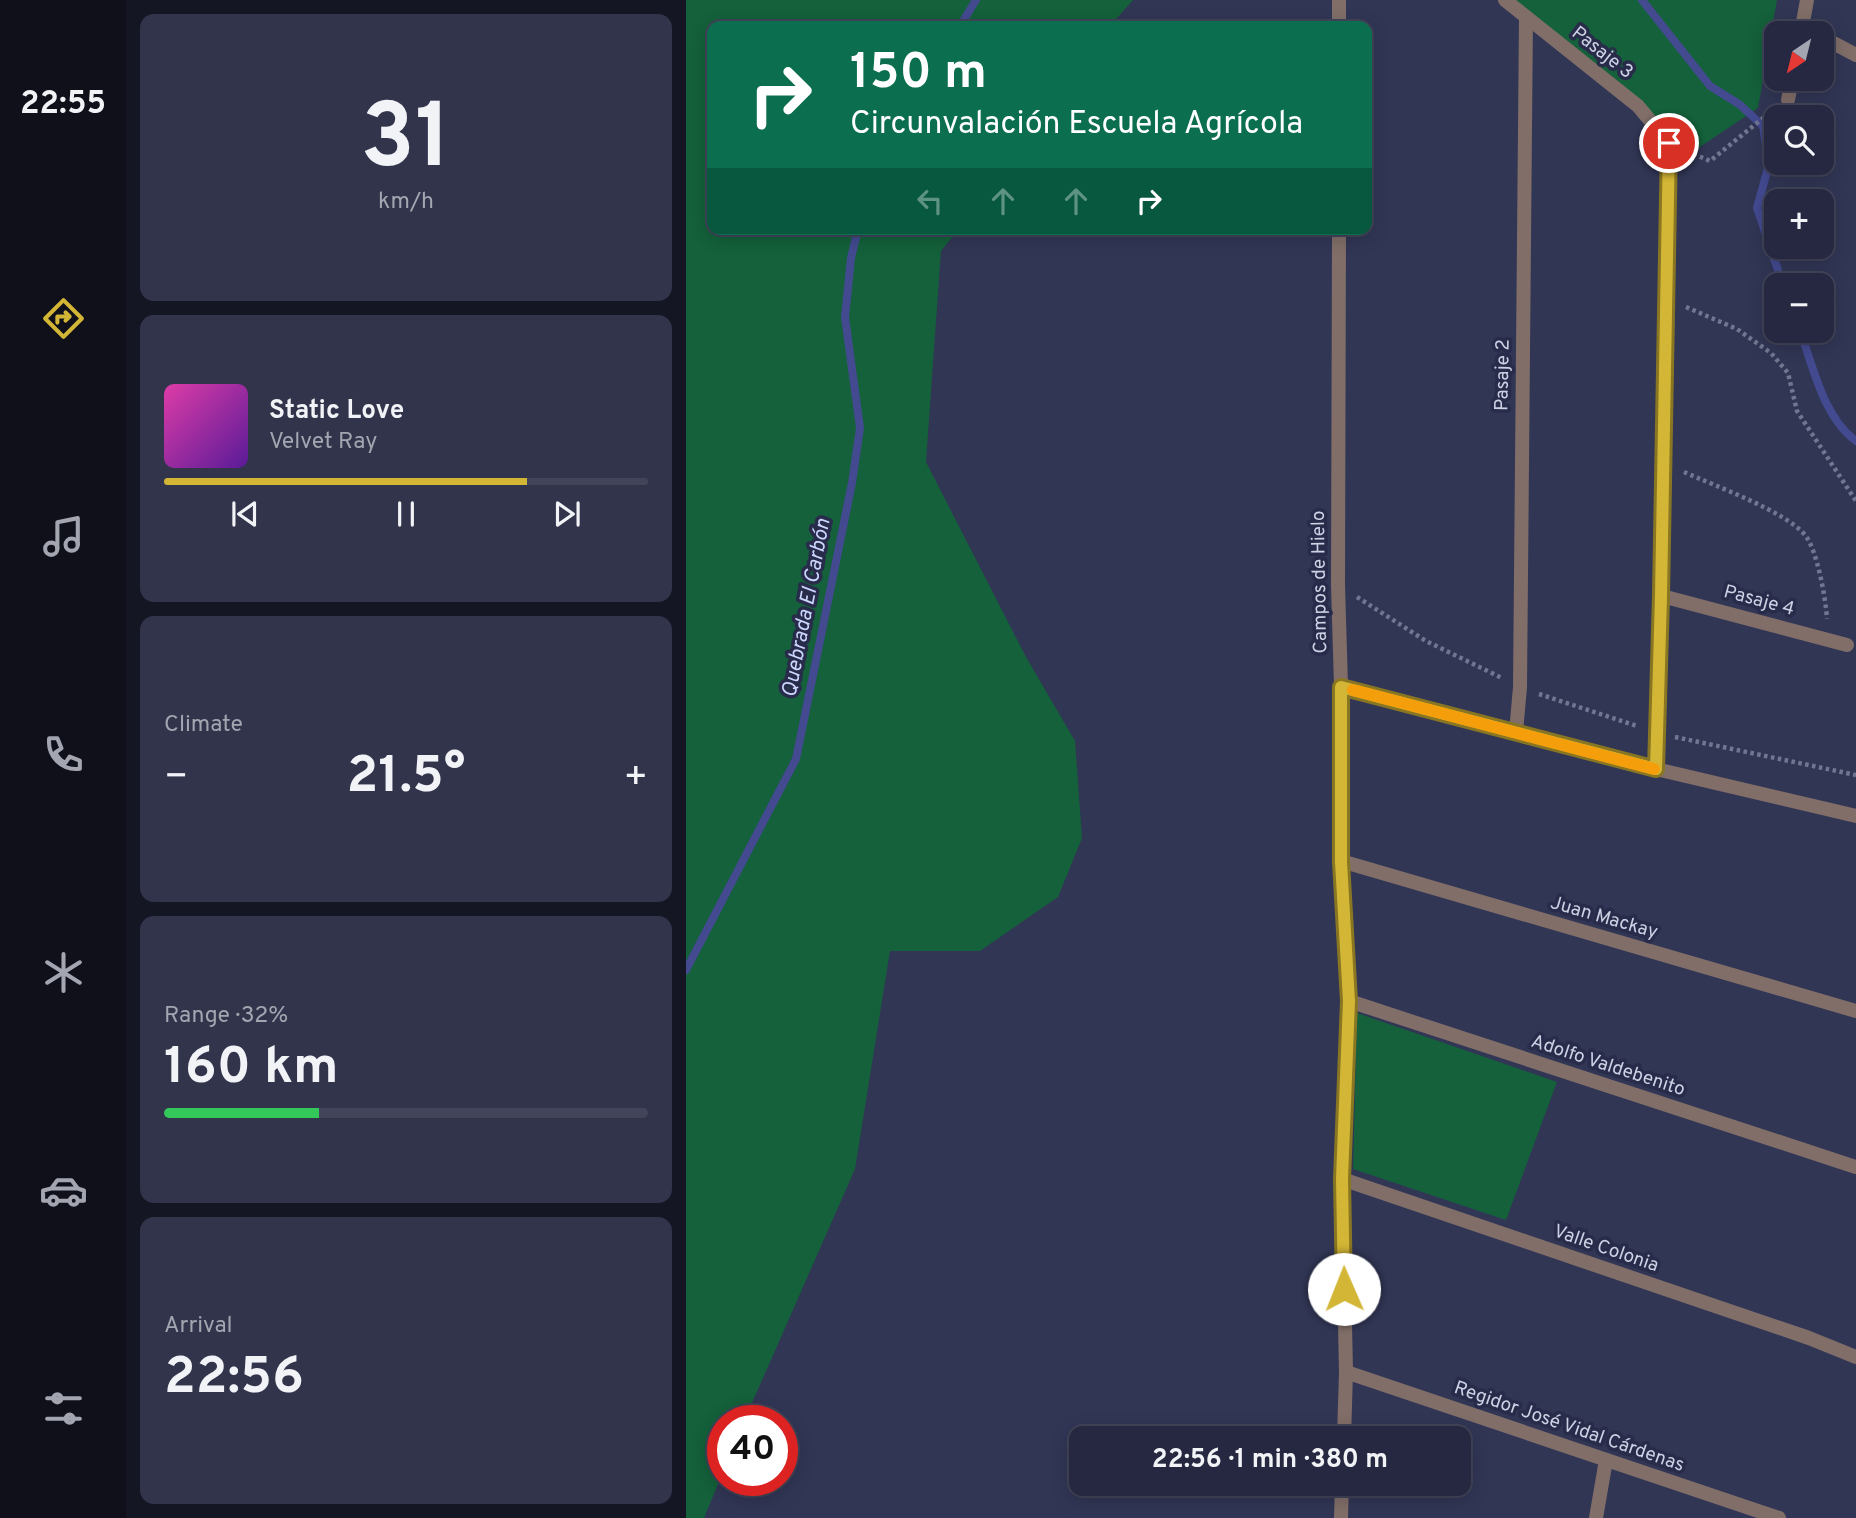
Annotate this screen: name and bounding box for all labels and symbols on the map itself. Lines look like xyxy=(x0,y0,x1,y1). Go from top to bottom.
street label: Pasaje 3 xyxy=(1566,21,1638,85)
north arrow xyxy=(1764,21,1834,91)
pin xyxy=(1639,113,1699,173)
street label: Pasaje 2 xyxy=(1490,339,1516,411)
street label: Campos de Hielo xyxy=(1307,510,1333,654)
water label: Quebrada El Carbón xyxy=(776,516,838,700)
street label: Pasaje 4 xyxy=(1721,580,1797,622)
street label: Juan Mackay xyxy=(1547,891,1661,945)
street label: Adolfo Valdebenito xyxy=(1528,1030,1688,1102)
street label: Valle Colonia xyxy=(1550,1220,1662,1278)
position arrow xyxy=(1307,1252,1381,1326)
street label: Regidor José Vidal Cárdenas xyxy=(1451,1376,1687,1478)
speed limit sign: 40 xyxy=(707,1405,798,1496)

